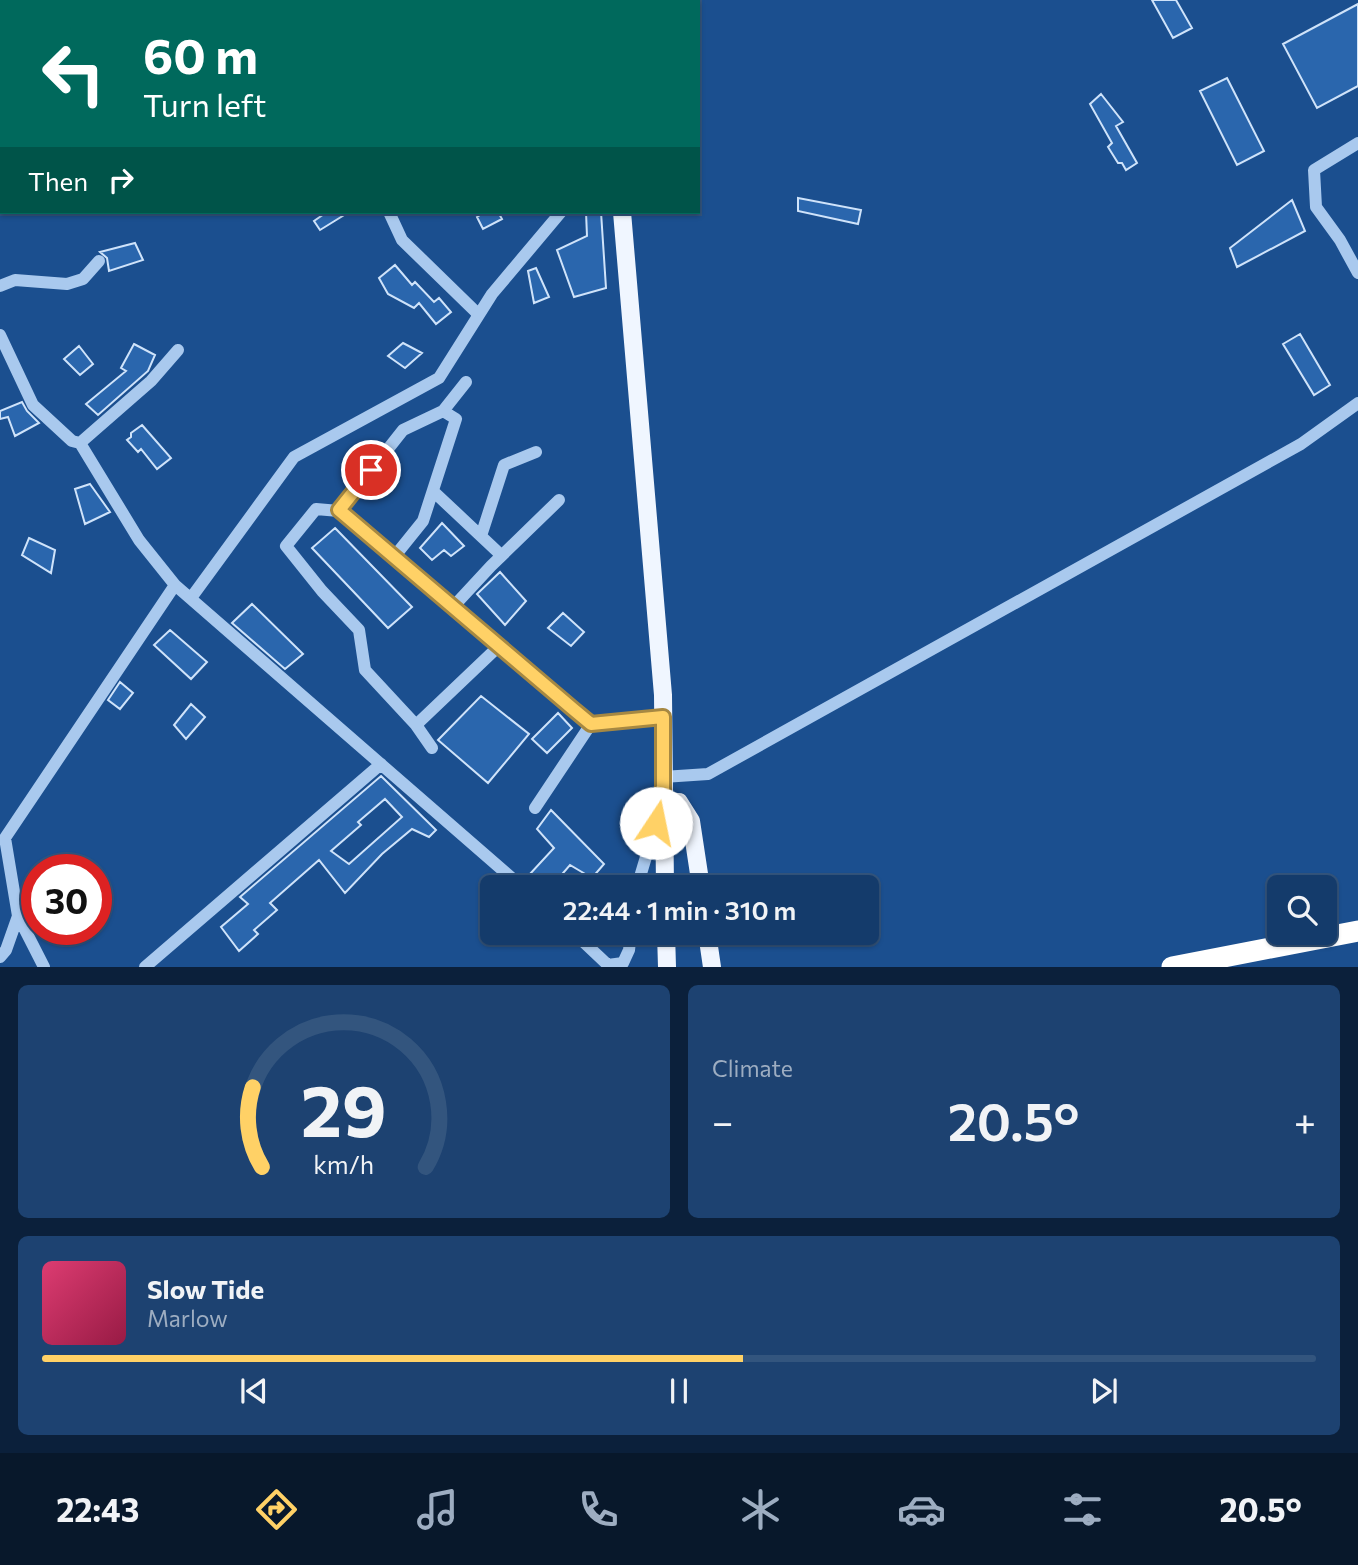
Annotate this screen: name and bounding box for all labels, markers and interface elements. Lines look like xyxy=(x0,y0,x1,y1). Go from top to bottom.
text: 60 m xyxy=(143,24,258,84)
icon: left xyxy=(28,28,119,119)
text: Turn left xyxy=(143,84,267,124)
icon: right xyxy=(102,161,140,199)
text: Then xyxy=(28,165,88,196)
pin xyxy=(341,440,401,500)
icon: arrive xyxy=(352,451,390,489)
position arrow xyxy=(619,786,693,860)
speed limit sign: 30 xyxy=(21,854,112,945)
map controls xyxy=(1267,875,1337,945)
button: search xyxy=(1267,875,1337,945)
text: 22:44 · 1 min · 310 m xyxy=(563,894,796,925)
text: Climate xyxy=(712,1054,793,1082)
text: 29 xyxy=(301,1064,387,1153)
text: 20.5° xyxy=(948,1088,1079,1152)
text: − xyxy=(712,1097,734,1144)
text: + xyxy=(1294,1097,1316,1144)
text: km/h xyxy=(314,1149,374,1179)
text: Slow Tide xyxy=(147,1273,264,1304)
text: Marlow xyxy=(147,1304,228,1332)
icon: previous xyxy=(235,1372,273,1410)
icon: pause xyxy=(660,1372,698,1410)
icon: next xyxy=(1085,1372,1123,1410)
icon: directions xyxy=(252,1485,301,1534)
icon: music xyxy=(413,1485,462,1534)
icon: phone xyxy=(574,1485,623,1534)
icon: climate xyxy=(736,1485,785,1534)
icon: car xyxy=(897,1485,946,1534)
icon: filters xyxy=(1058,1485,1107,1534)
text: 22:43 xyxy=(56,1489,139,1529)
text: 20.5° xyxy=(1220,1489,1302,1529)

